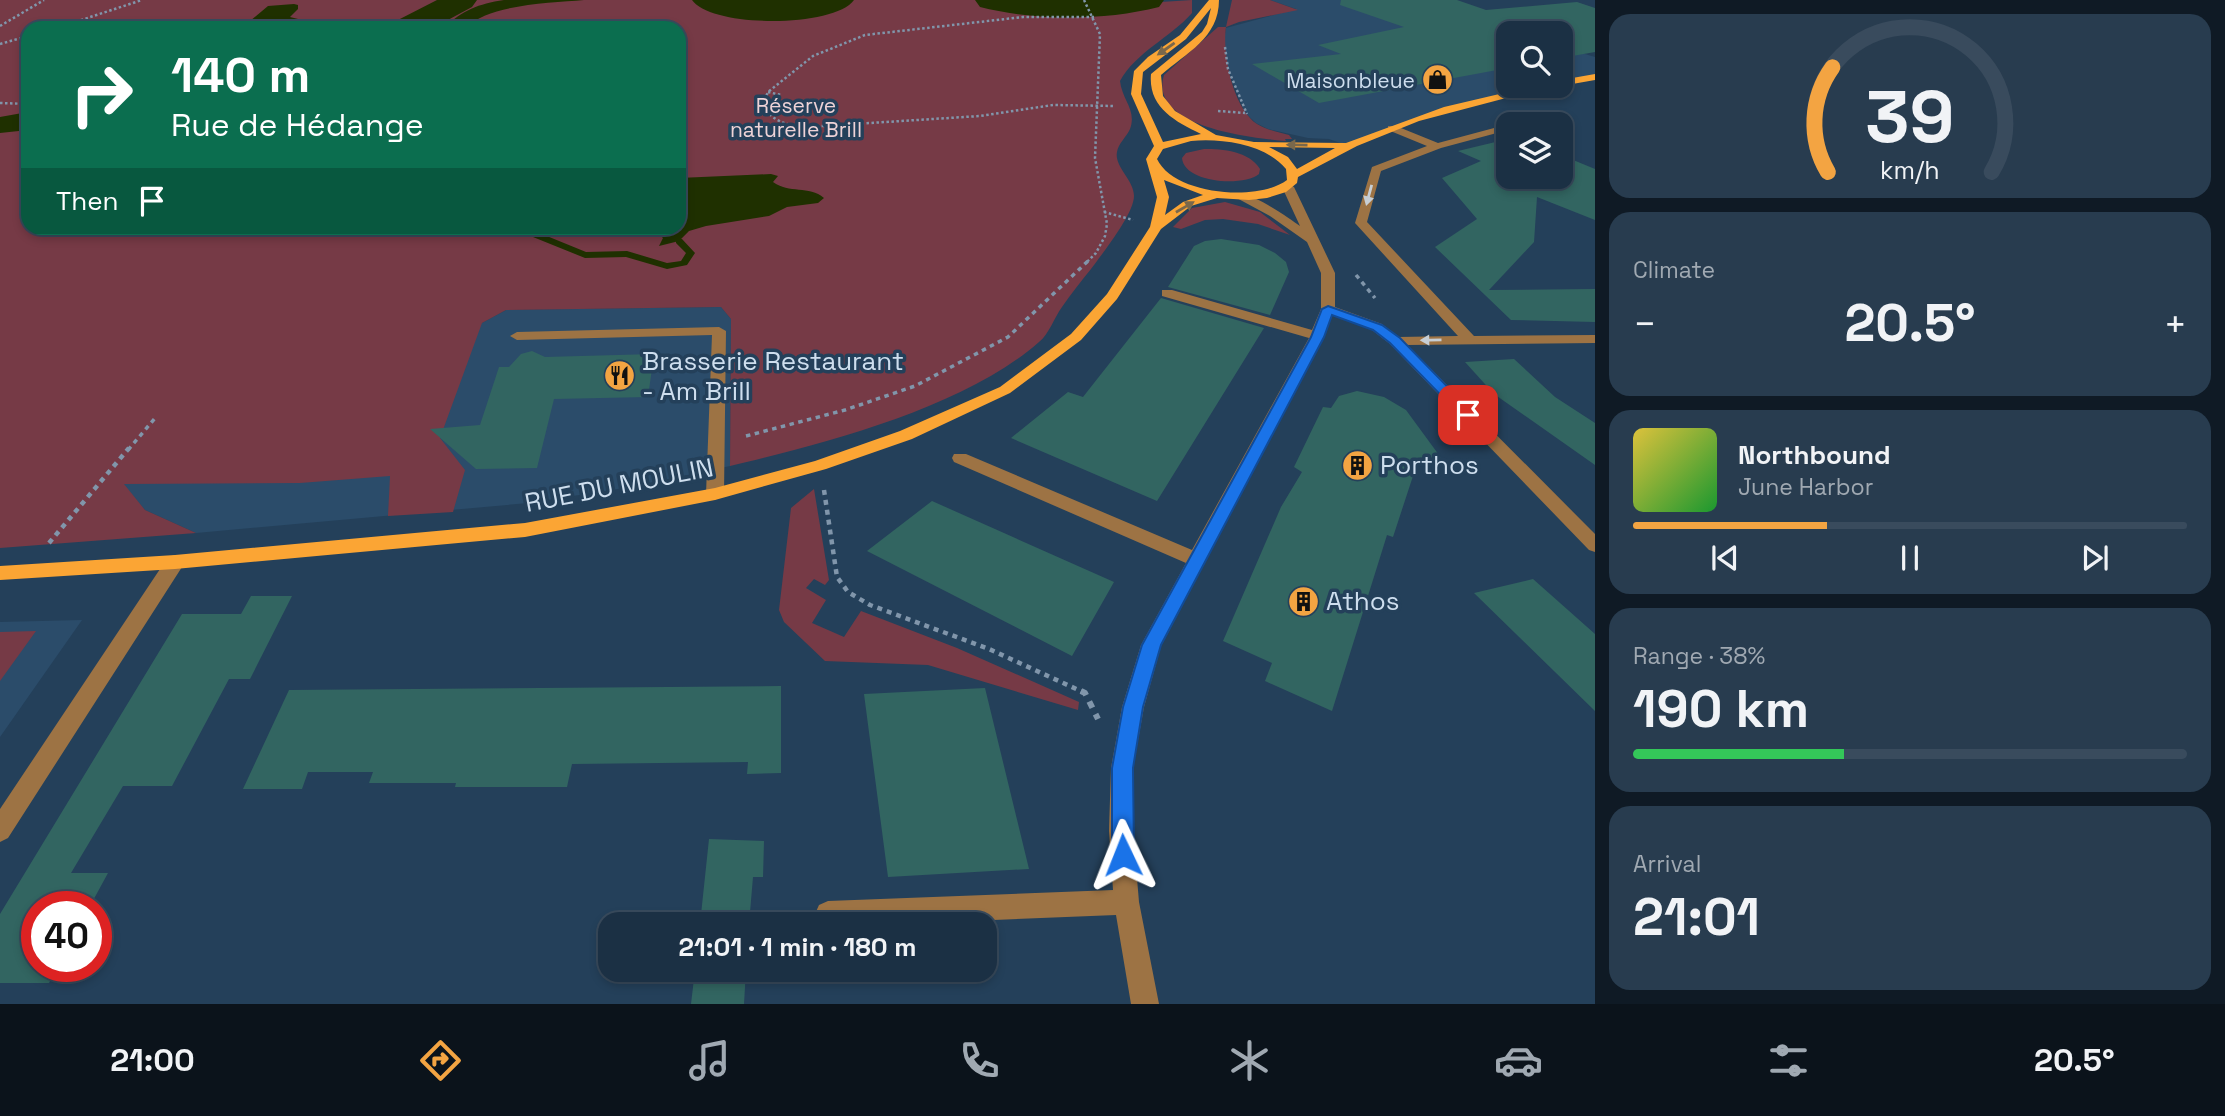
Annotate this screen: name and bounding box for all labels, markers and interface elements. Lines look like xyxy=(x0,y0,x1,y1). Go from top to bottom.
map controls xyxy=(1496,21,1573,189)
button: search xyxy=(1496,21,1573,98)
one-way arrow xyxy=(1157,42,1175,56)
text: 140 m xyxy=(171,44,310,106)
icon: right xyxy=(56,49,147,140)
shop icon: Maisonbleue xyxy=(1421,63,1455,97)
place label: Maisonbleue xyxy=(1286,67,1415,94)
text: 39 xyxy=(1865,70,1955,163)
park label: Réserve naturelle Brill xyxy=(730,92,862,143)
text: Rue de Hédange xyxy=(171,105,424,145)
button: layers xyxy=(1496,112,1573,189)
one-way arrow xyxy=(1286,139,1308,151)
text: km/h xyxy=(1880,154,1940,186)
icon: arrive xyxy=(133,182,171,220)
text: Then xyxy=(56,184,119,218)
one-way arrow xyxy=(1363,184,1374,206)
one-way arrow xyxy=(1175,201,1194,214)
text: Climate xyxy=(1633,255,1715,285)
text: 20.5° xyxy=(1844,290,1976,356)
text: − xyxy=(1633,300,1657,348)
text: + xyxy=(2163,300,2187,348)
one-way arrow xyxy=(1420,334,1442,346)
place label: Brasserie Restaurant - Am Brill xyxy=(642,344,904,408)
restaurant icon: Brasserie Restaurant - Am Brill xyxy=(602,359,636,393)
pin xyxy=(1438,385,1498,445)
icon: arrive xyxy=(1449,396,1487,434)
text: Northbound xyxy=(1738,438,1891,472)
building icon: Porthos xyxy=(1340,448,1374,482)
place label: Porthos xyxy=(1380,448,1479,482)
street label: RUE DU MOULIN xyxy=(522,450,716,520)
text: June Harbor xyxy=(1738,472,1873,502)
icon: previous xyxy=(1706,539,1744,577)
icon: pause xyxy=(1891,539,1929,577)
icon: next xyxy=(2076,539,2114,577)
building icon: Athos xyxy=(1286,584,1320,618)
place label: Athos xyxy=(1326,584,1400,618)
text: Range · 38% xyxy=(1633,641,1765,671)
text: 190 km xyxy=(1633,676,1809,742)
position arrow xyxy=(1086,818,1160,892)
text: Arrival xyxy=(1633,849,1701,879)
text: 21:01 xyxy=(1633,884,1760,950)
speed limit sign: 40 xyxy=(21,891,112,982)
text: 21:01 · 1 min · 180 m xyxy=(679,930,916,964)
icon: directions xyxy=(416,1036,465,1085)
icon: music xyxy=(685,1036,734,1085)
icon: phone xyxy=(955,1036,1004,1085)
icon: climate xyxy=(1225,1036,1274,1085)
icon: car xyxy=(1494,1036,1543,1085)
icon: filters xyxy=(1764,1036,1813,1085)
text: 21:00 xyxy=(110,1040,195,1080)
text: 20.5° xyxy=(2034,1040,2115,1080)

